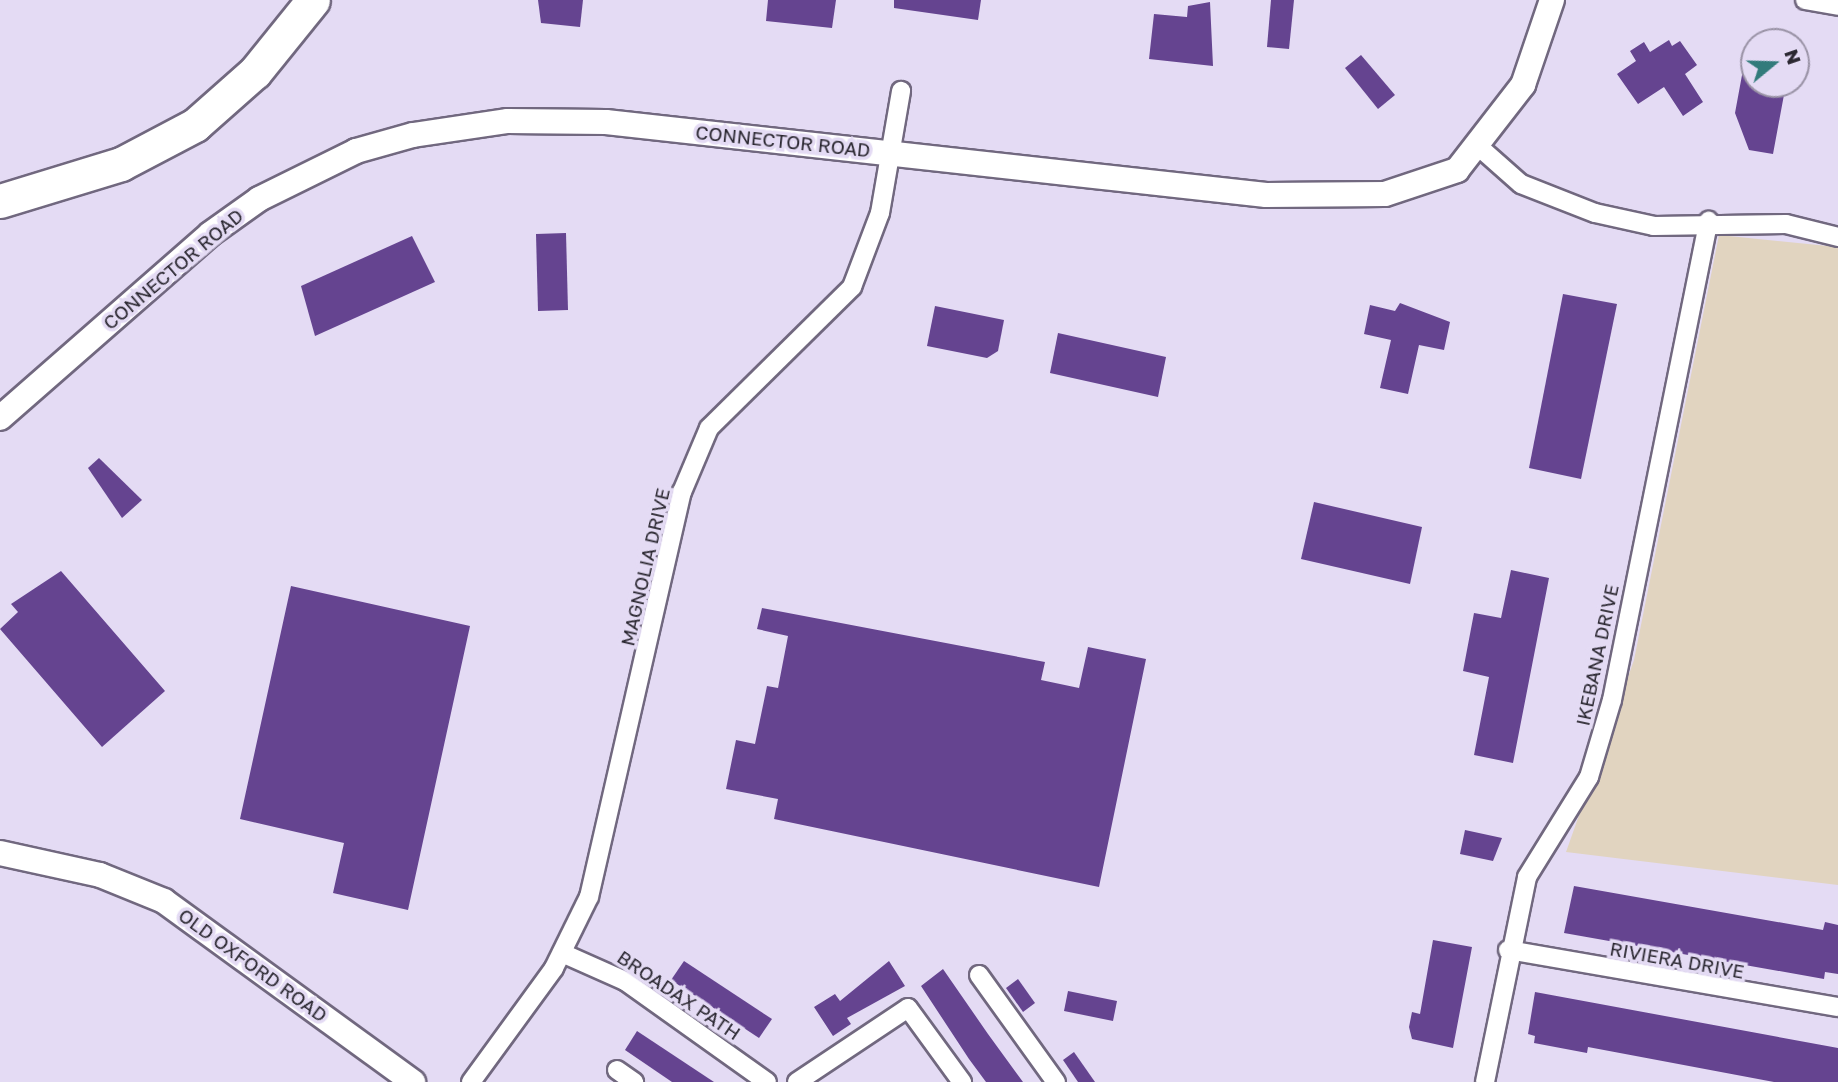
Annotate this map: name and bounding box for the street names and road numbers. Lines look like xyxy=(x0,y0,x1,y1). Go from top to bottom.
street label: CONNECTOR ROAD xyxy=(694,120,872,162)
street label: CONNECTOR ROAD xyxy=(98,204,248,334)
street label: MAGNOLIA DRIVE xyxy=(616,486,674,648)
street label: IKEBANA DRIVE xyxy=(1571,582,1623,728)
street label: OLD OXFORD ROAD xyxy=(174,903,332,1027)
street label: RIVIERA DRIVE xyxy=(1608,937,1746,983)
street label: BROADAX PATH xyxy=(613,945,745,1045)

